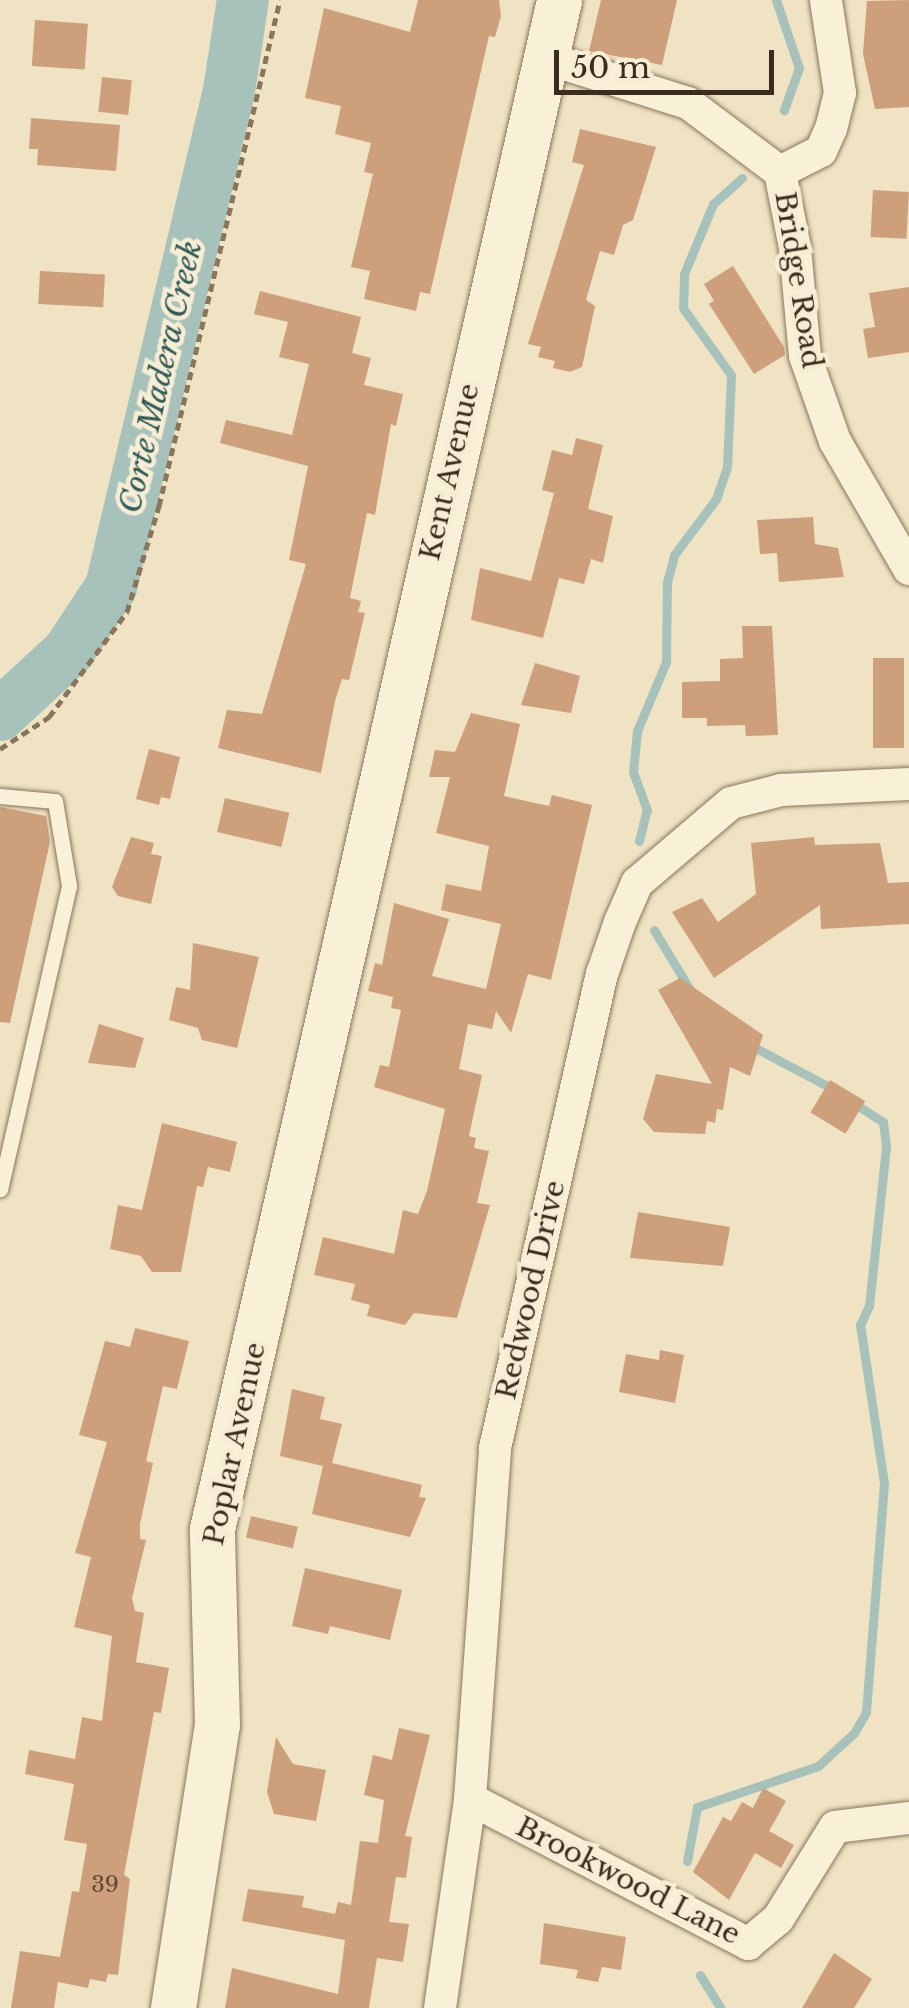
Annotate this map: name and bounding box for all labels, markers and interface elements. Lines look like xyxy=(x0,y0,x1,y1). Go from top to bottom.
scale bar xyxy=(559,30,779,92)
text: 50 m xyxy=(571,49,650,86)
street label: Bridge Road xyxy=(767,189,829,371)
water label: Corte Madera Creek xyxy=(112,237,210,517)
street label: Kent Avenue xyxy=(413,380,487,564)
street label: Redwood Drive xyxy=(489,1177,573,1403)
street label: Poplar Avenue xyxy=(197,1339,273,1549)
street label: Brookwood Lane xyxy=(511,1810,745,1952)
house number: 39 xyxy=(91,1872,119,1898)

